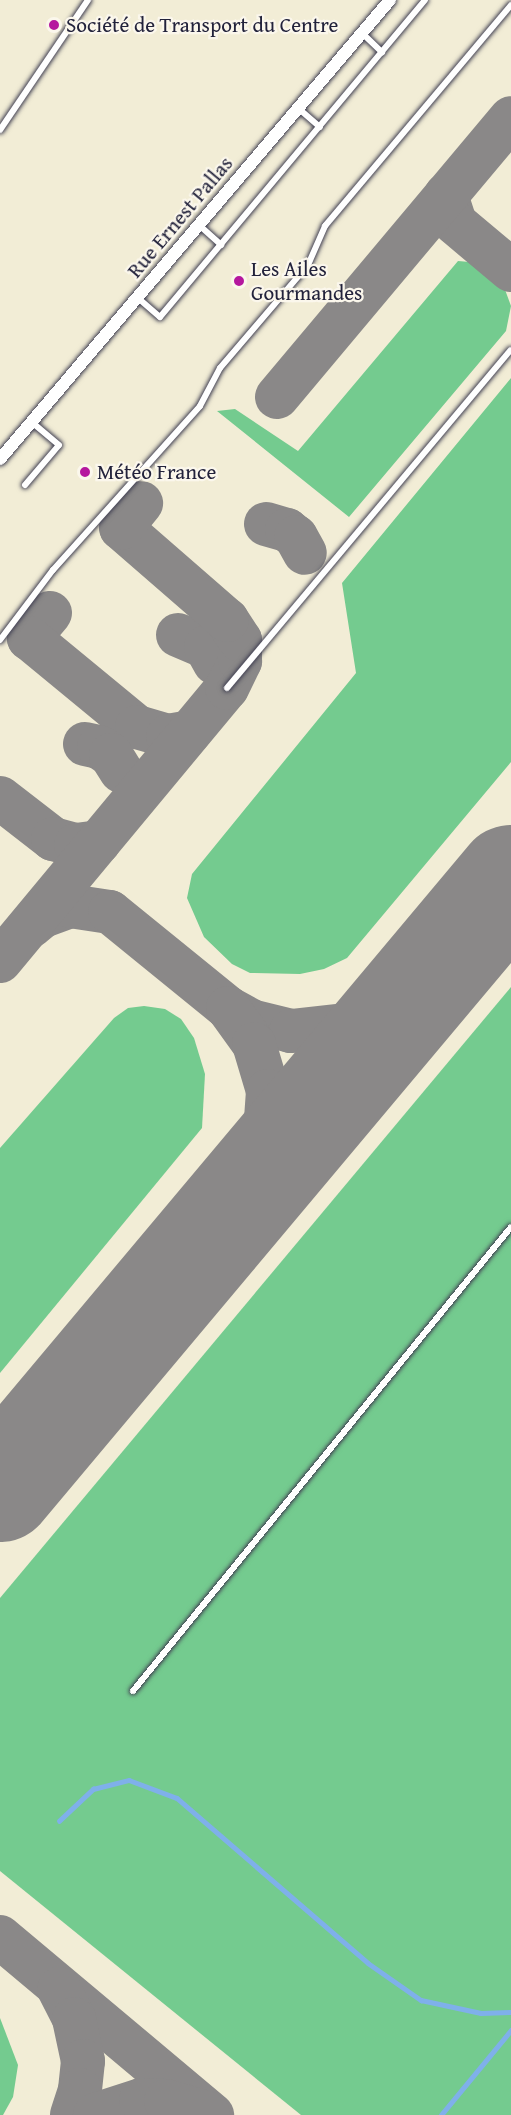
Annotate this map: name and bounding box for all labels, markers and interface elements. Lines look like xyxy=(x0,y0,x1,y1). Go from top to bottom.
place label: Société de Transport du Centre xyxy=(66,12,338,38)
marker: Société de Transport du Centre xyxy=(47,18,61,32)
street label: Rue Ernest Pallas xyxy=(122,151,238,283)
place label: Les Ailes Gourmandes xyxy=(251,256,362,306)
marker: Les Ailes Gourmandes xyxy=(232,274,246,288)
place label: Météo France xyxy=(97,459,216,485)
marker: Météo France xyxy=(78,465,92,479)

